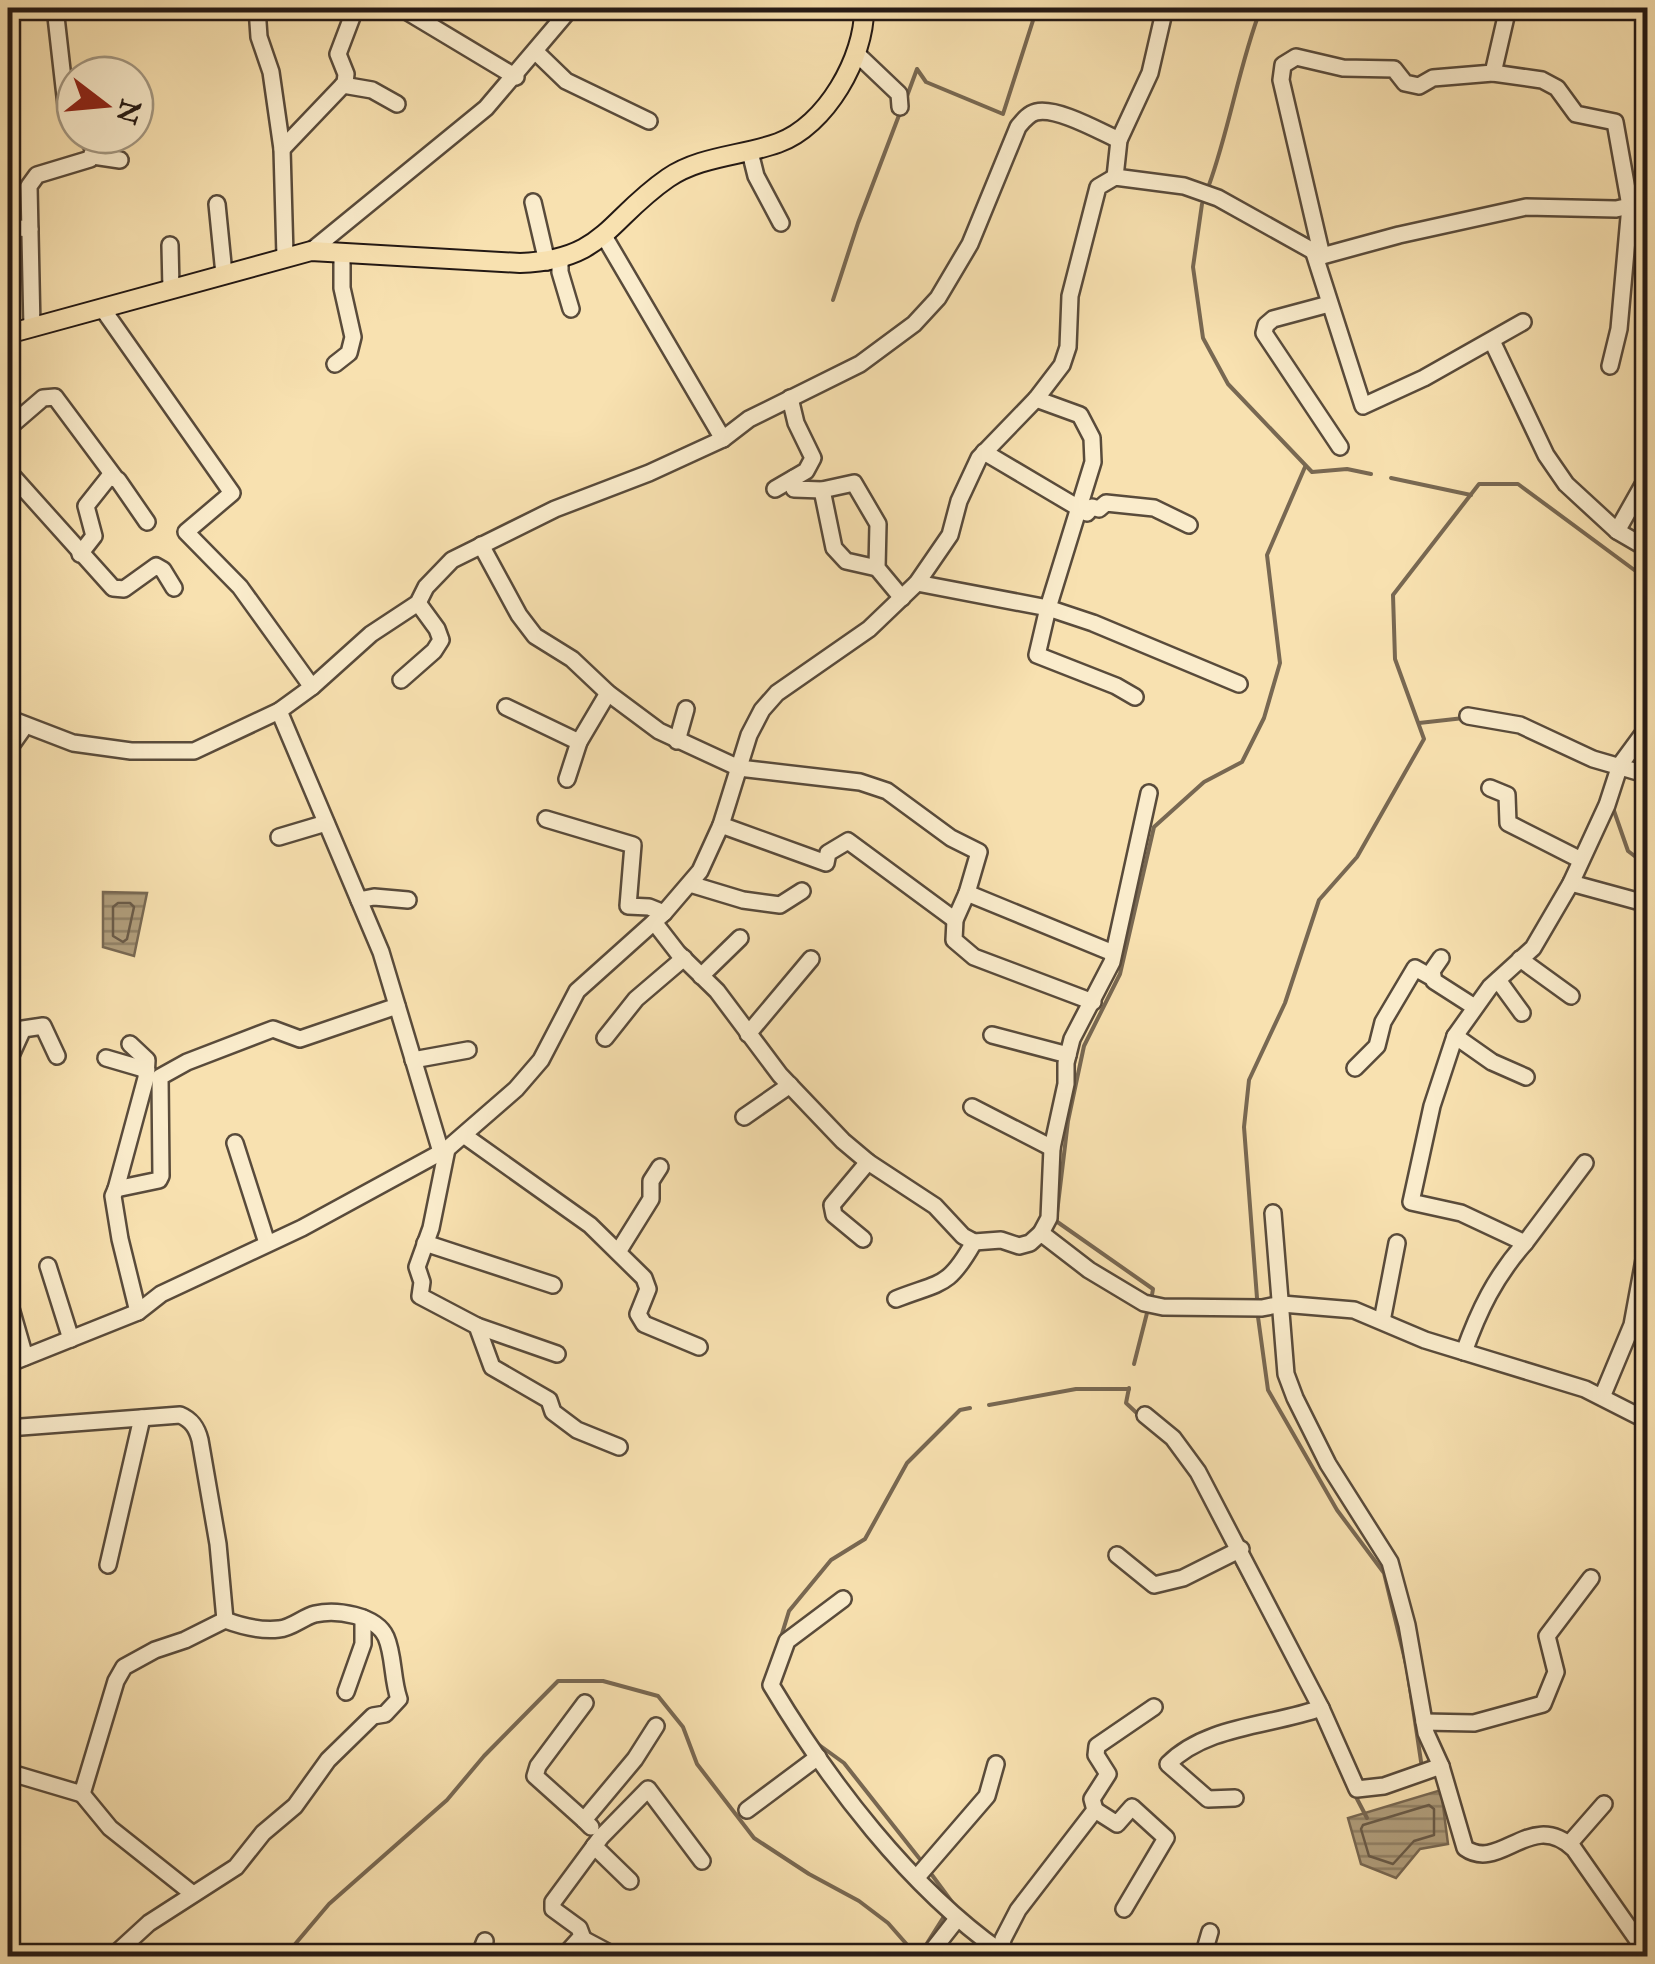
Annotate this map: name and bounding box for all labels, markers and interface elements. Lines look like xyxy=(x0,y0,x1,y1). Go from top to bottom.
north arrow xyxy=(55,55,155,155)
text: N xyxy=(108,96,149,128)

